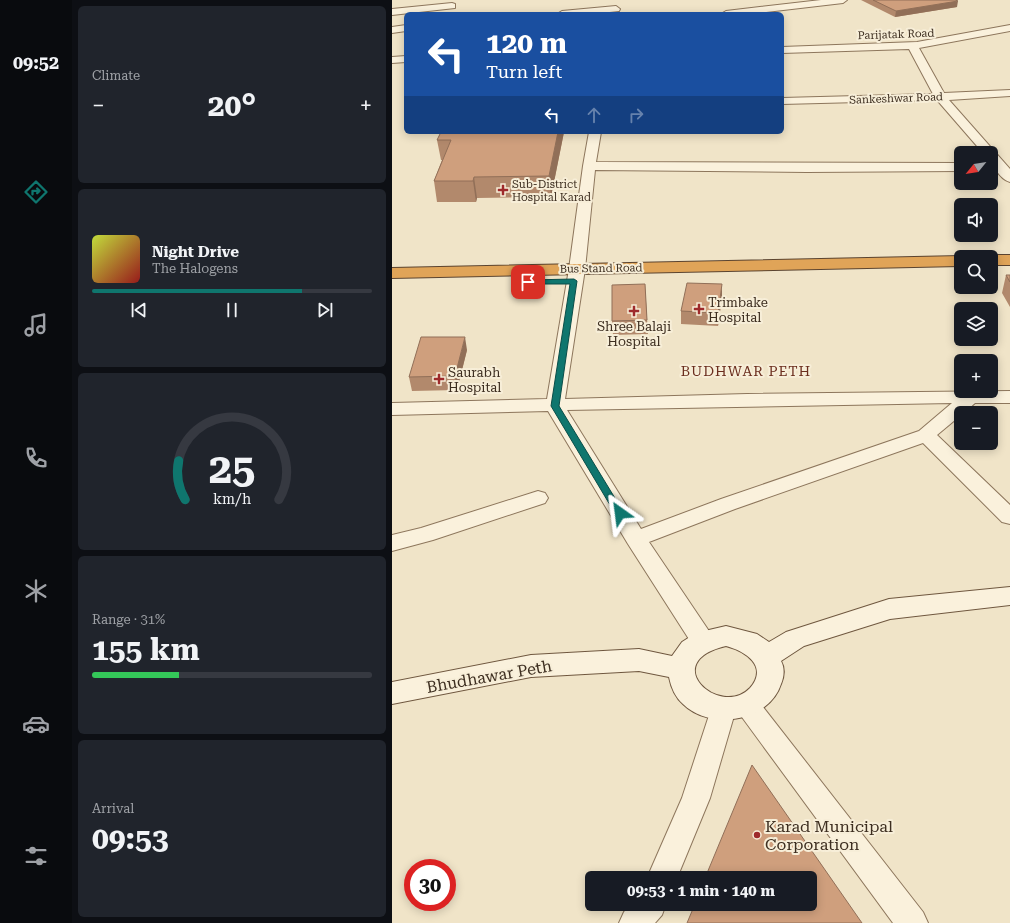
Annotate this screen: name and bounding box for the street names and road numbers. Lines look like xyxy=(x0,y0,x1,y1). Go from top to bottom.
street label: Parijatak Road xyxy=(857,27,935,42)
street label: Sankeshwar Road xyxy=(849,90,943,107)
street label: Bus Stand Road xyxy=(559,261,643,276)
street label: Bhudhawar Peth xyxy=(425,656,553,697)

